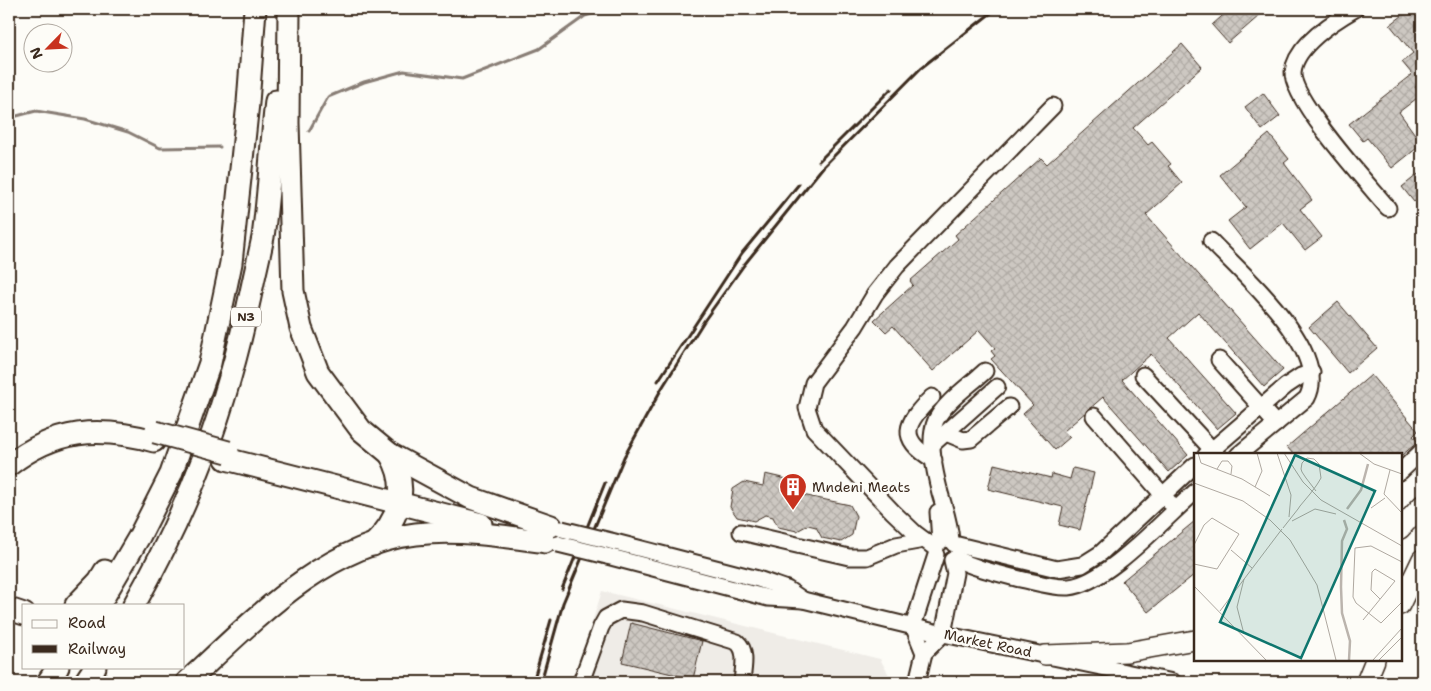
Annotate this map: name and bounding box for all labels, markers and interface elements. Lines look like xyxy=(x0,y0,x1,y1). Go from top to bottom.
north arrow xyxy=(22,22,72,72)
text: N xyxy=(26,45,47,62)
road number: N3 xyxy=(231,308,261,326)
inset map xyxy=(1194,453,1401,661)
building icon: Mndeni Meats xyxy=(778,472,808,511)
place label: Mndeni Meats xyxy=(812,478,910,496)
legend xyxy=(22,604,185,668)
text: Road xyxy=(68,613,106,633)
street label: Market Road xyxy=(942,625,1034,661)
text: Railway xyxy=(68,639,126,659)

